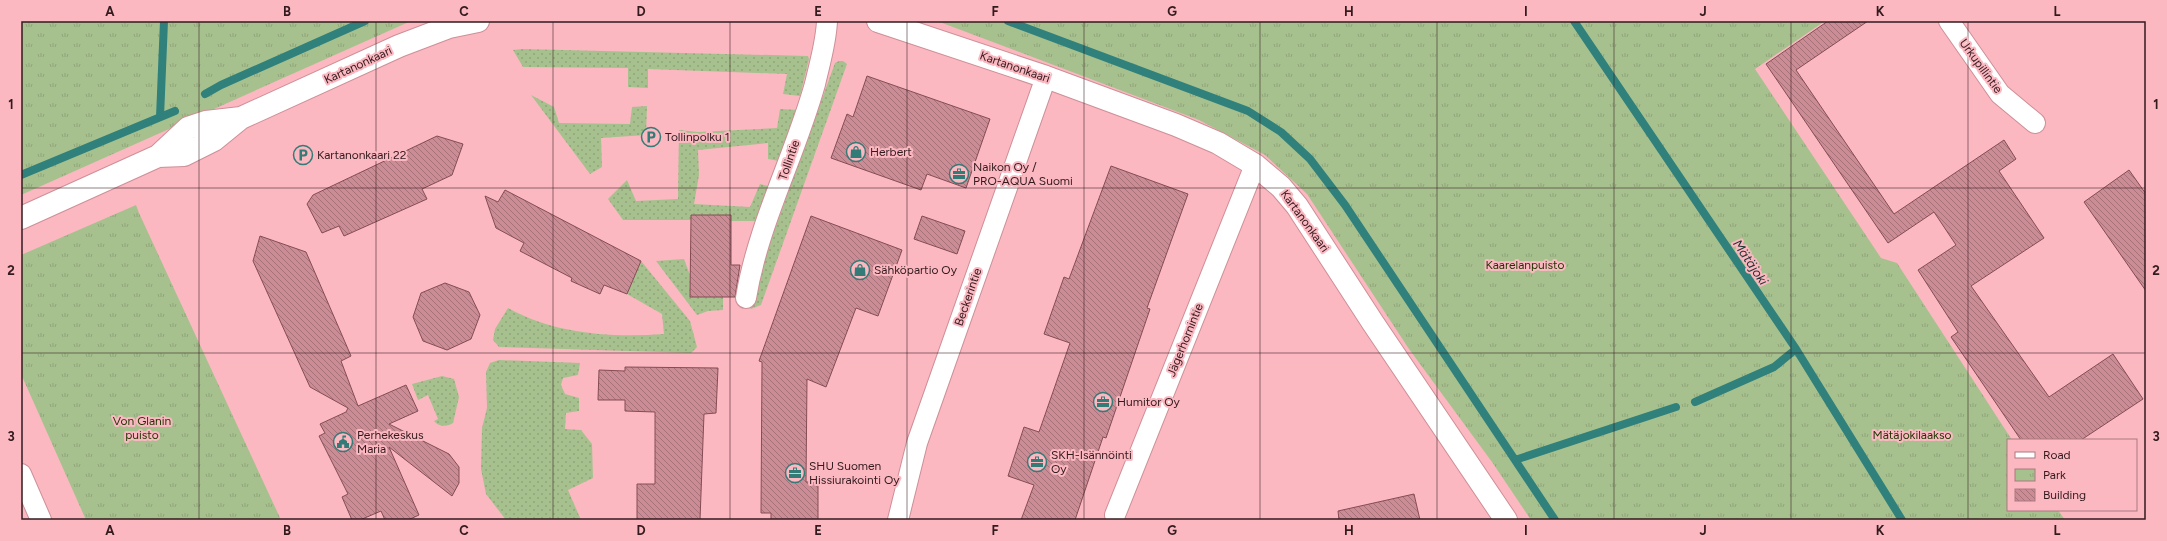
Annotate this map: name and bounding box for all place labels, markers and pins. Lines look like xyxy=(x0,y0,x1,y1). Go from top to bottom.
parking icon: Tollinpolku 1 xyxy=(640,126,662,148)
place label: Tollinpolku 1 xyxy=(665,130,730,144)
shop icon: Herbert xyxy=(845,141,867,163)
parking icon: Kartanonkaari 22 xyxy=(292,144,314,166)
place label: Herbert xyxy=(870,145,912,159)
place label: Kartanonkaari 22 xyxy=(317,148,407,162)
place label: Naikon Oy / PRO-AQUA Suomi xyxy=(973,160,1073,188)
office icon: Naikon Oy / PRO-AQUA Suomi xyxy=(948,163,970,185)
shop icon: Sähköpartio Oy xyxy=(849,259,871,281)
place label: Sähköpartio Oy xyxy=(874,263,958,277)
office icon: Humitor Oy xyxy=(1092,391,1114,413)
place label: Humitor Oy xyxy=(1117,395,1181,409)
place label: Perhekeskus Maria xyxy=(357,428,424,456)
public building icon: Perhekeskus Maria xyxy=(332,431,354,453)
place label: SKH-Isännöinti Oy xyxy=(1051,448,1132,476)
office icon: SKH-Isännöinti Oy xyxy=(1026,451,1048,473)
place label: SHU Suomen Hissiurakointi Oy xyxy=(809,459,900,487)
office icon: SHU Suomen Hissiurakointi Oy xyxy=(784,462,806,484)

